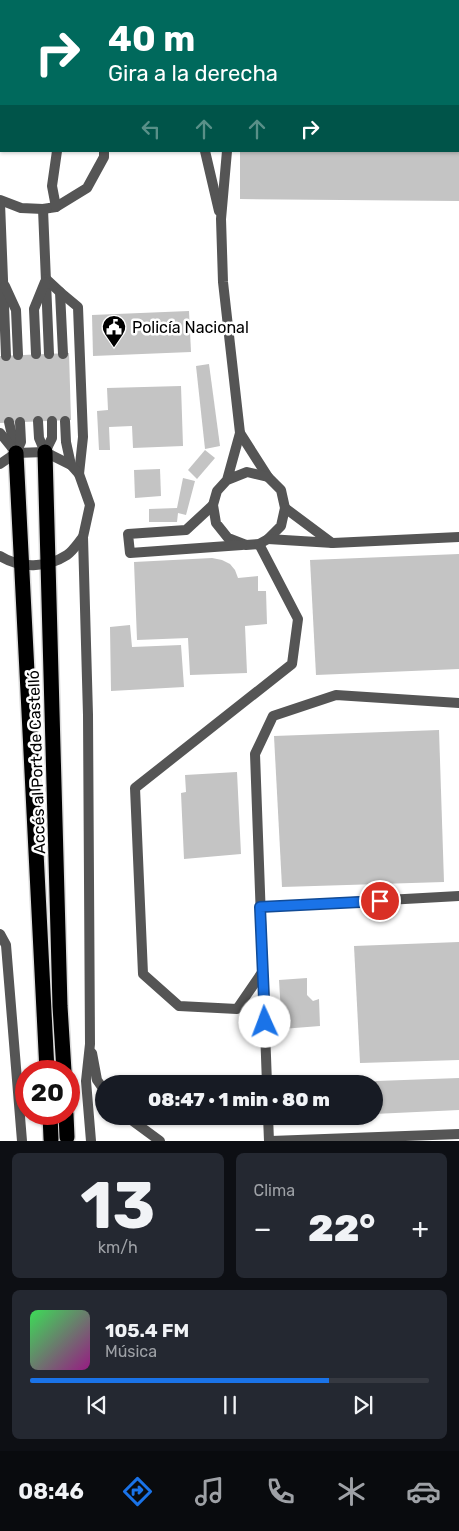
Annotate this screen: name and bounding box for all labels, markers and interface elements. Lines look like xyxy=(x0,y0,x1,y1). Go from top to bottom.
text: 40 m xyxy=(108,18,195,60)
icon: right xyxy=(25,20,90,85)
text: Gira a la derecha xyxy=(108,60,278,87)
icon: left xyxy=(137,115,165,143)
icon: ahead xyxy=(190,115,218,143)
icon: ahead xyxy=(243,115,271,143)
icon: right xyxy=(296,115,324,143)
public building icon: Policía Nacional xyxy=(101,314,127,348)
place label: Policía Nacional xyxy=(132,318,249,337)
street label: Accés al Port de Castelló xyxy=(24,670,49,854)
pin xyxy=(359,880,401,922)
icon: arrive xyxy=(366,887,394,915)
position arrow xyxy=(238,995,290,1047)
speed limit sign: 20 xyxy=(15,1060,80,1125)
text: 08:47 · 1 min · 80 m xyxy=(148,1088,330,1111)
text: 13 xyxy=(80,1167,155,1244)
text: Clima xyxy=(254,1181,295,1200)
text: 22° xyxy=(308,1205,375,1251)
text: − xyxy=(254,1212,272,1245)
text: + xyxy=(412,1212,429,1245)
text: km/h xyxy=(98,1238,138,1257)
text: 105.4 FM xyxy=(105,1319,189,1342)
text: Música xyxy=(105,1342,157,1361)
icon: previous xyxy=(83,1391,111,1419)
icon: pause xyxy=(216,1391,244,1419)
icon: next xyxy=(349,1391,377,1419)
icon: directions xyxy=(120,1474,155,1509)
icon: music xyxy=(192,1474,227,1509)
icon: phone xyxy=(263,1474,298,1509)
icon: climate xyxy=(334,1474,369,1509)
icon: car xyxy=(406,1474,441,1509)
text: 08:46 xyxy=(18,1478,84,1505)

